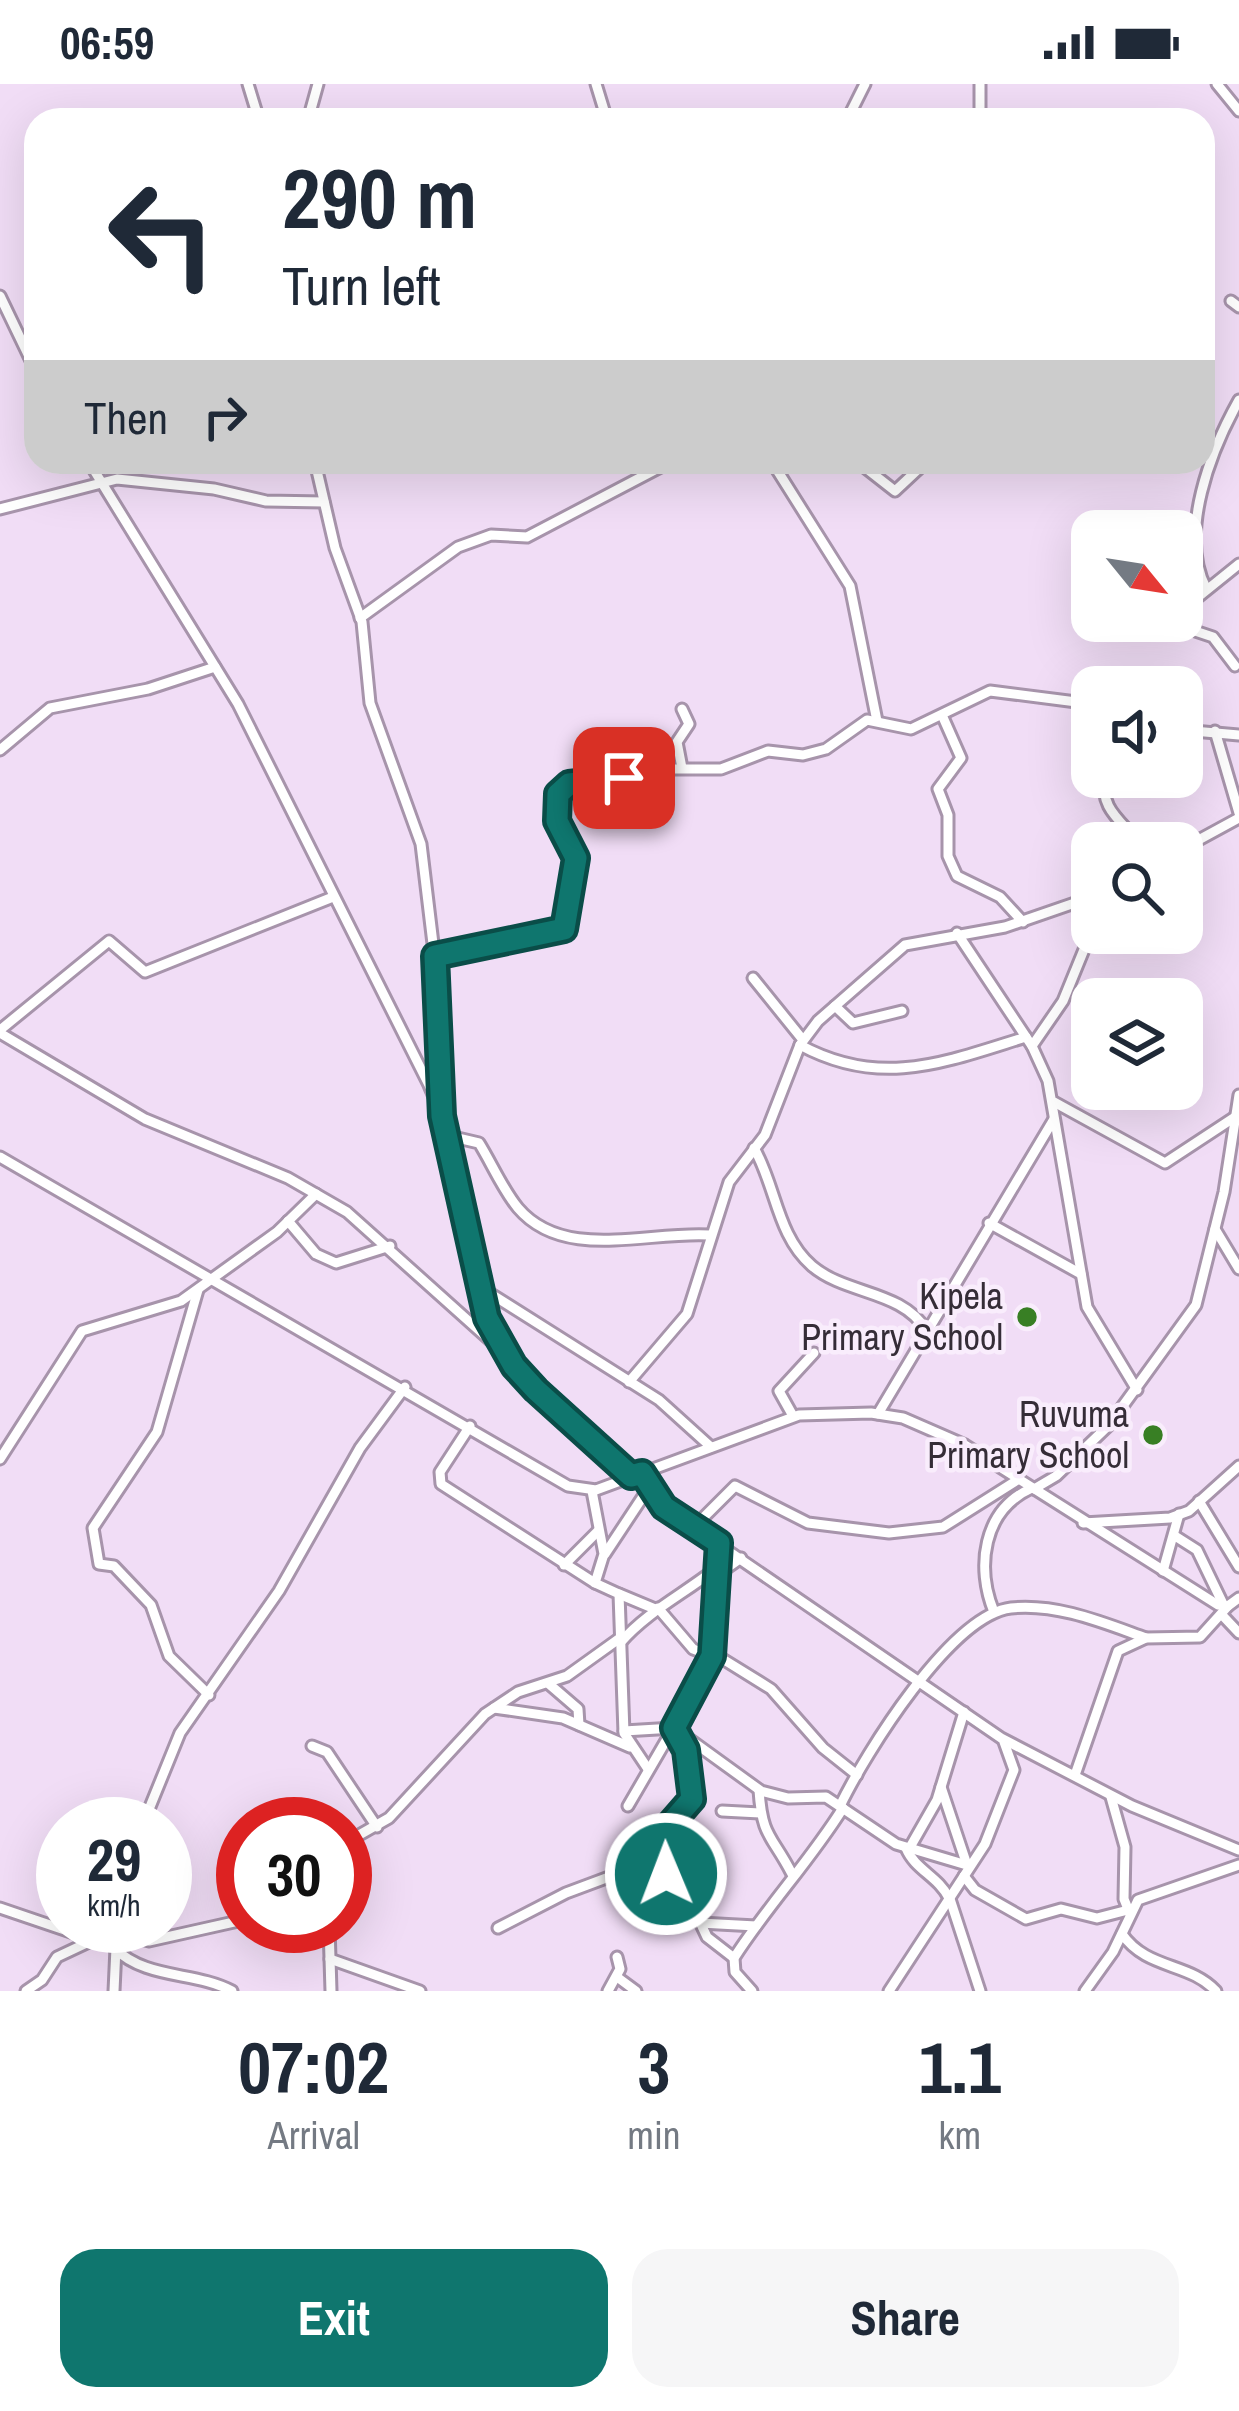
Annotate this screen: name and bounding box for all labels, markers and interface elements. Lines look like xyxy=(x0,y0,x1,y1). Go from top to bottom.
text: 06:59 xyxy=(60,12,154,73)
text: 290 m xyxy=(282,141,477,254)
icon: left xyxy=(84,156,240,312)
text: Turn left xyxy=(282,249,441,322)
icon: right xyxy=(192,384,258,450)
text: Then xyxy=(84,387,168,448)
north arrow xyxy=(1071,510,1203,642)
map controls xyxy=(1071,510,1203,1110)
button: sound xyxy=(1071,666,1203,798)
pin xyxy=(573,727,675,829)
icon: arrive xyxy=(591,745,657,811)
button: search xyxy=(1071,822,1203,954)
button: layers xyxy=(1071,978,1203,1110)
place label: Kipela Primary School xyxy=(801,1272,1003,1361)
marker: Kipela Primary School xyxy=(1014,1304,1040,1330)
place label: Ruvuma Primary School xyxy=(927,1390,1129,1479)
marker: Ruvuma Primary School xyxy=(1140,1422,1166,1448)
speed limit sign: 30 xyxy=(216,1797,372,1953)
position arrow xyxy=(603,1811,729,1937)
text: 29 xyxy=(87,1819,141,1900)
text: km/h xyxy=(87,1885,141,1925)
text: 07:02 xyxy=(238,2018,389,2115)
text: 3 xyxy=(638,2018,670,2115)
text: 1.1 xyxy=(919,2018,1001,2115)
text: Arrival xyxy=(267,2109,360,2161)
text: min xyxy=(627,2109,681,2161)
text: km xyxy=(938,2109,981,2161)
button: Exit xyxy=(60,2249,608,2387)
button: Share xyxy=(632,2249,1179,2387)

